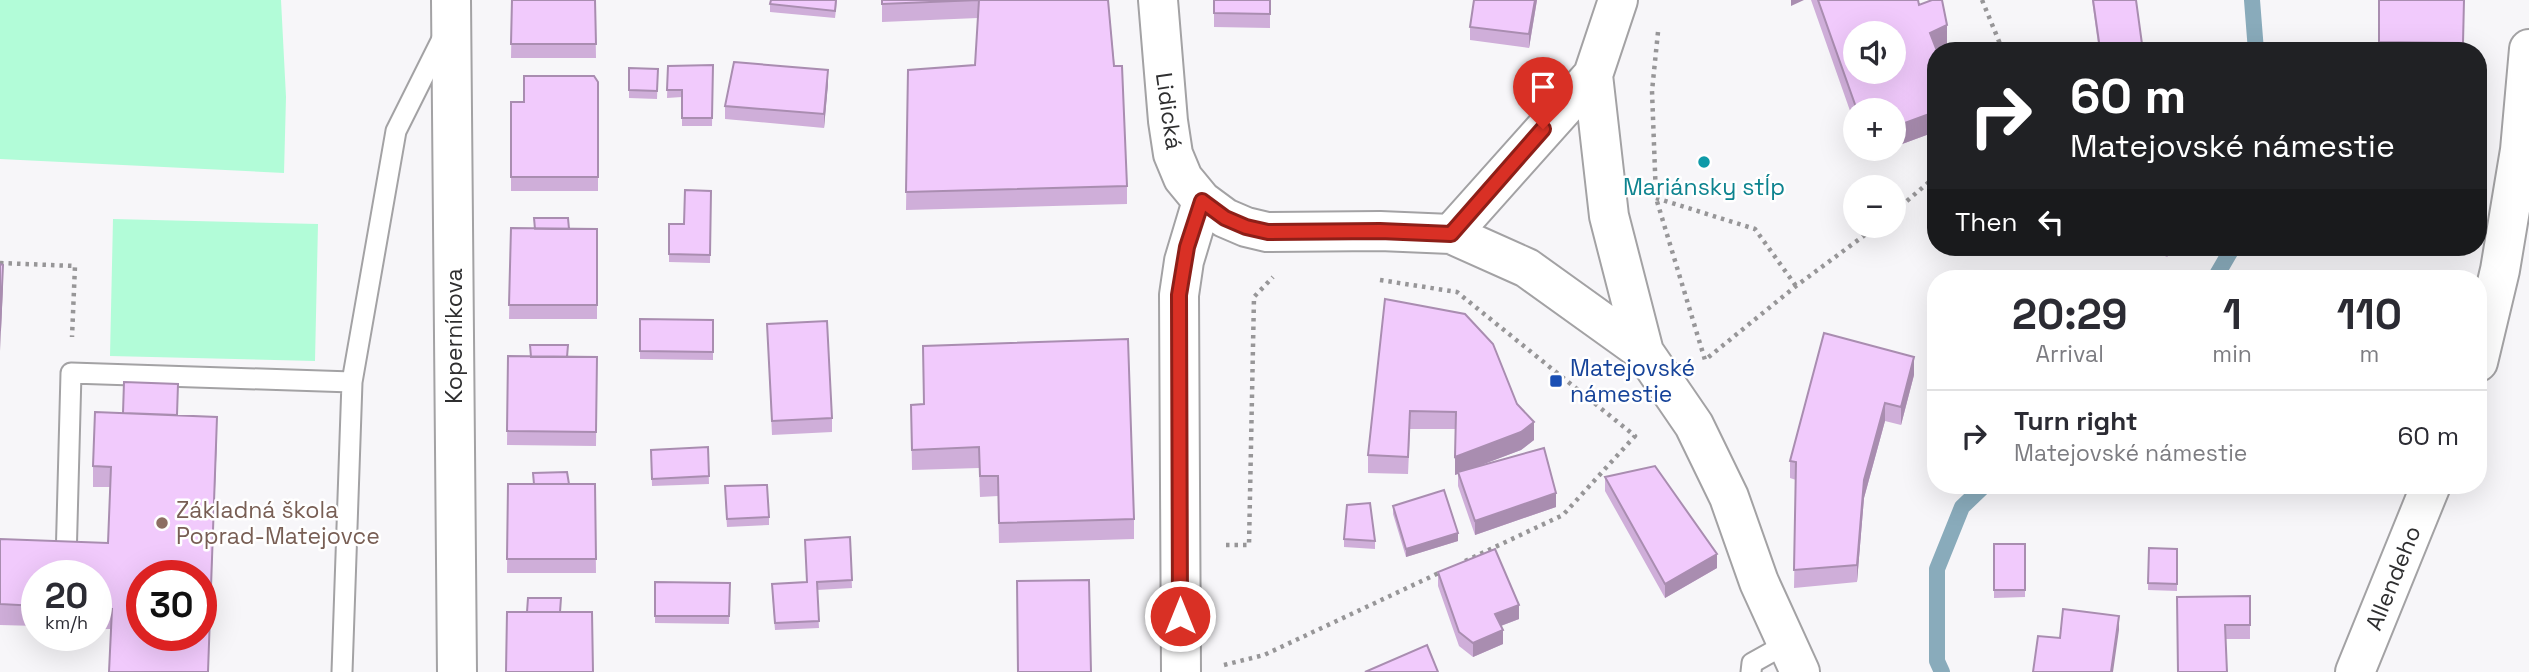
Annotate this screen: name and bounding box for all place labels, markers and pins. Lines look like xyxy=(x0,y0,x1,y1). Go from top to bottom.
pin xyxy=(1513,57,1573,129)
marker: Mariánsky stĺp xyxy=(1696,154,1712,170)
place label: Mariánsky stĺp xyxy=(1623,172,1785,202)
place label: Matejovské námestie xyxy=(1570,353,1695,409)
marker: Matejovské námestie xyxy=(1548,373,1564,389)
place label: Základná škola Poprad-Matejovce xyxy=(176,495,380,551)
marker: Základná škola Poprad-Matejovce xyxy=(154,515,170,531)

